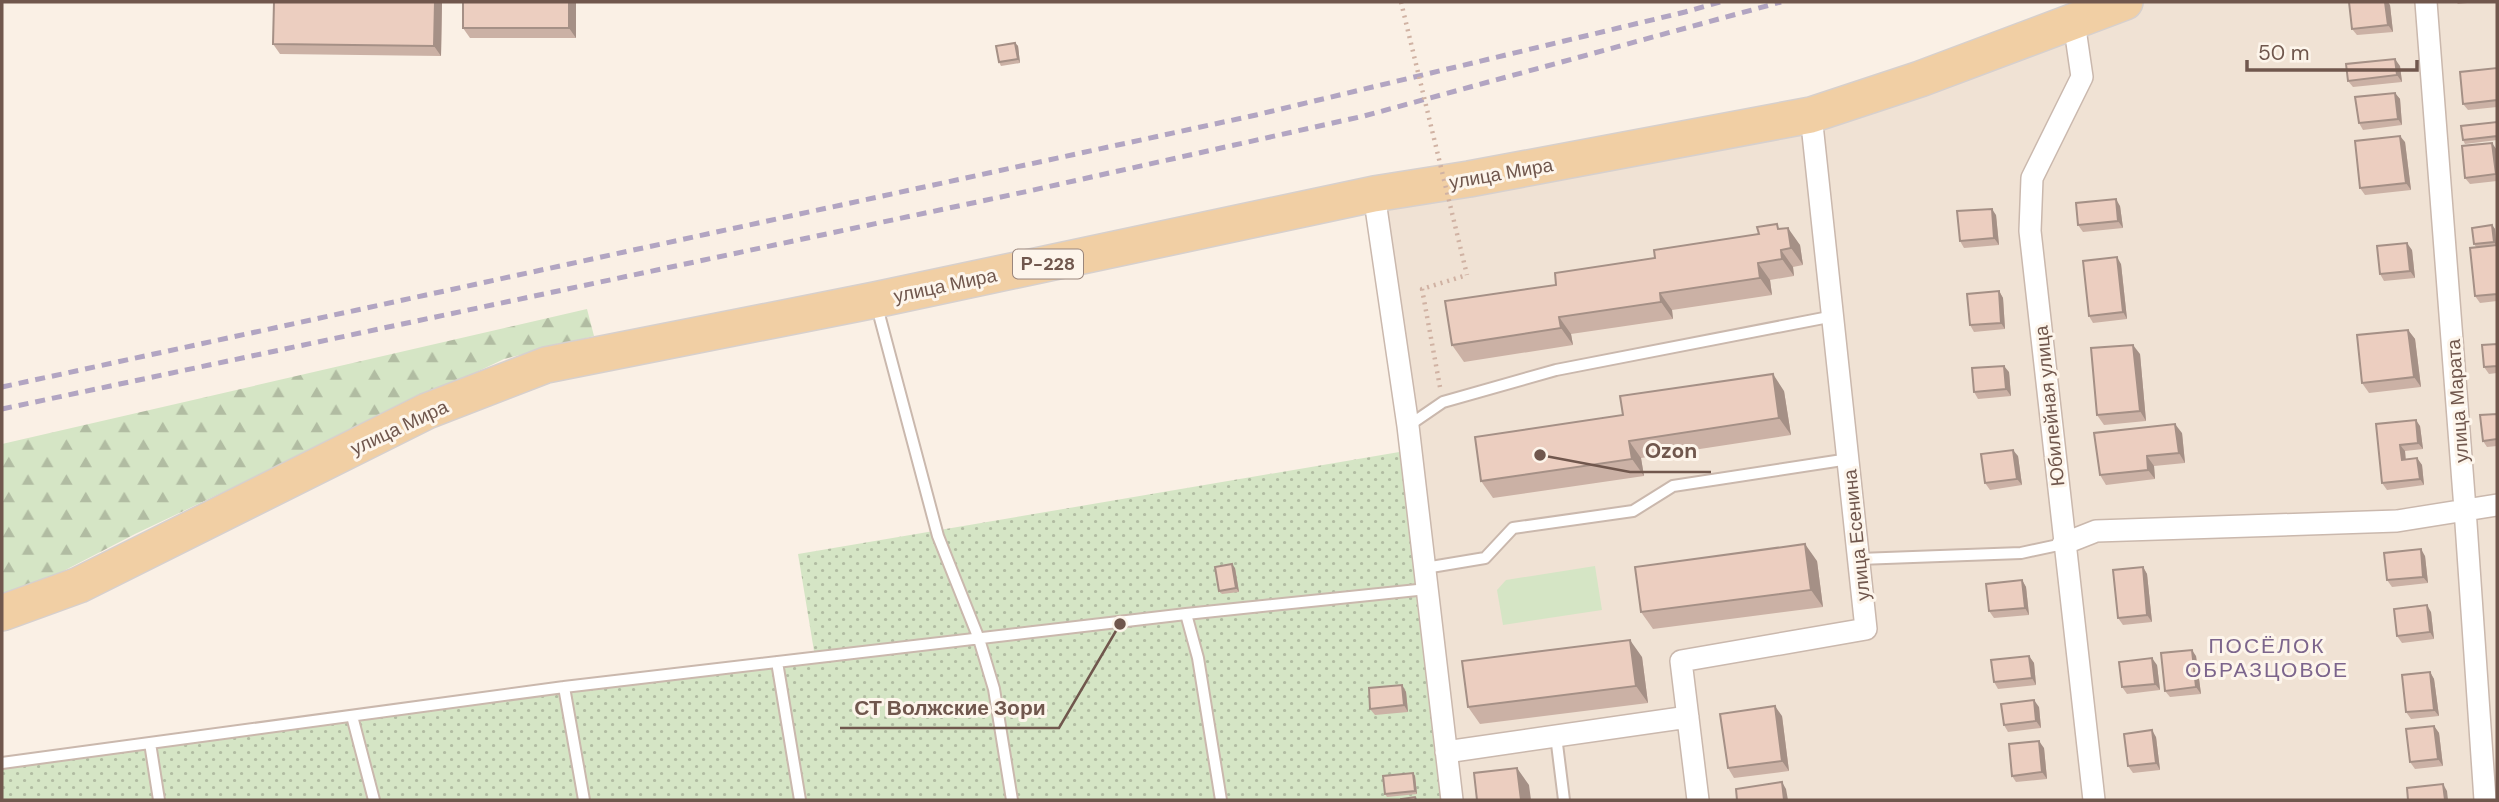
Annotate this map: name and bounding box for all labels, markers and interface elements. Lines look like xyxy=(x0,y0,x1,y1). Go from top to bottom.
scale bar xyxy=(2247,28,2417,72)
text: 50 m xyxy=(2258,39,2309,67)
street label: улица Мира xyxy=(1447,152,1555,195)
road number: Р-228 xyxy=(1013,250,1083,278)
street label: улица Мира xyxy=(891,262,999,309)
street label: Юбилейная улица xyxy=(2029,324,2070,488)
street label: улица Марата xyxy=(2441,338,2474,464)
street label: улица Мира xyxy=(346,394,452,461)
callout: Ozon xyxy=(1630,430,1711,472)
text: Ozon xyxy=(1645,437,1697,465)
street label: улица Есенина xyxy=(1837,468,1876,602)
district label: ПОСЁЛОК ОБРАЗЦОВОЕ xyxy=(2185,632,2349,684)
callout: СТ Волжские Зори xyxy=(840,686,1059,728)
text: СТ Волжские Зори xyxy=(854,694,1046,722)

